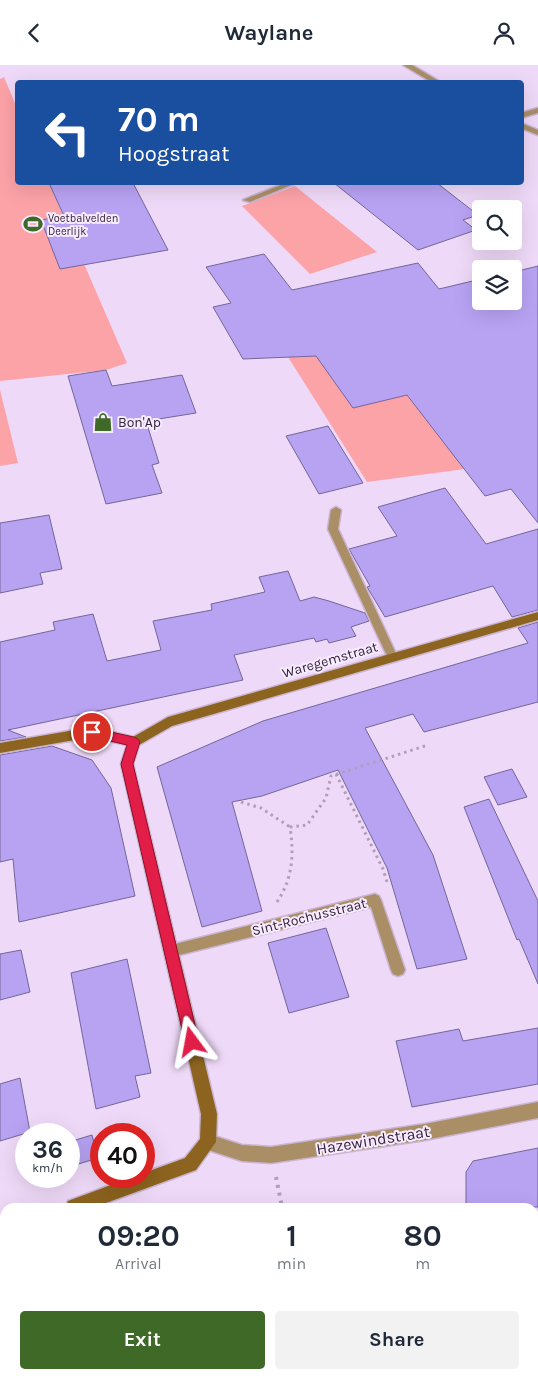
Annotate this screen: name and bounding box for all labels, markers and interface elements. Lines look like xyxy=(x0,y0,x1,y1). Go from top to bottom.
icon: back xyxy=(20,19,48,47)
icon: person xyxy=(490,19,518,47)
text: Waylane xyxy=(225,20,313,46)
text: 70 m xyxy=(118,99,200,140)
icon: left xyxy=(35,100,100,165)
text: Hoogstraat xyxy=(118,141,229,167)
map controls xyxy=(472,200,522,310)
button: search xyxy=(472,200,522,250)
place label: Voetbalvelden Deerlijk xyxy=(48,212,118,238)
sports icon: Voetbalvelden Deerlijk xyxy=(22,213,44,235)
button: layers xyxy=(472,260,522,310)
shop icon: Bon'Ap xyxy=(92,411,114,433)
place label: Bon'Ap xyxy=(118,414,161,431)
street label: Waregemstraat xyxy=(280,638,380,682)
pin xyxy=(71,711,113,753)
icon: arrive xyxy=(78,718,106,746)
street label: Sint-Rochusstraat xyxy=(250,895,368,939)
position arrow xyxy=(165,1015,217,1067)
street label: Hazewindstraat xyxy=(315,1122,431,1158)
speed limit sign: 40 xyxy=(90,1123,155,1188)
text: 36 xyxy=(32,1135,63,1164)
text: km/h xyxy=(32,1161,63,1175)
text: 09:20 xyxy=(97,1218,180,1254)
text: 1 xyxy=(286,1218,297,1254)
text: 80 xyxy=(403,1218,442,1254)
text: Arrival xyxy=(115,1254,162,1273)
text: min xyxy=(277,1254,306,1273)
text: m xyxy=(415,1254,430,1273)
button: Exit xyxy=(20,1311,265,1369)
button: Share xyxy=(275,1311,519,1369)

